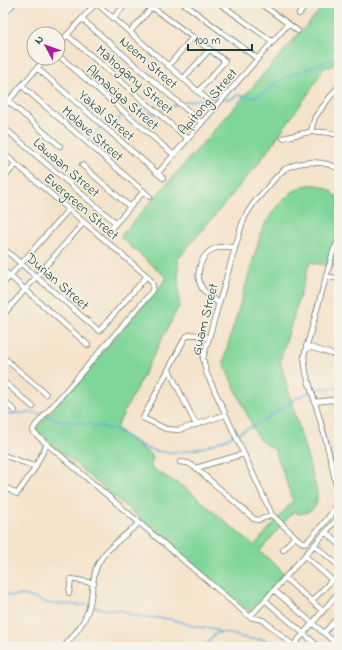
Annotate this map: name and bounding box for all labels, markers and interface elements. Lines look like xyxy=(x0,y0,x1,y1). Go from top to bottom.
north arrow xyxy=(26,26,66,66)
scale bar xyxy=(188,26,252,52)
text: N xyxy=(31,32,48,48)
street label: Neem Street xyxy=(114,32,182,95)
text: 100 m xyxy=(194,32,221,50)
street label: Mahogany Street xyxy=(90,40,178,121)
street label: Almaciga Street xyxy=(80,60,163,137)
street label: Apitong Street xyxy=(173,64,244,141)
street label: Yakal Street xyxy=(73,86,139,147)
street label: Molave Street xyxy=(56,101,128,167)
street label: Lawaan Street xyxy=(28,133,104,203)
street label: Evergreen Street xyxy=(38,168,124,247)
street label: Durian Street xyxy=(20,248,94,316)
street label: Guam Street xyxy=(186,281,225,358)

